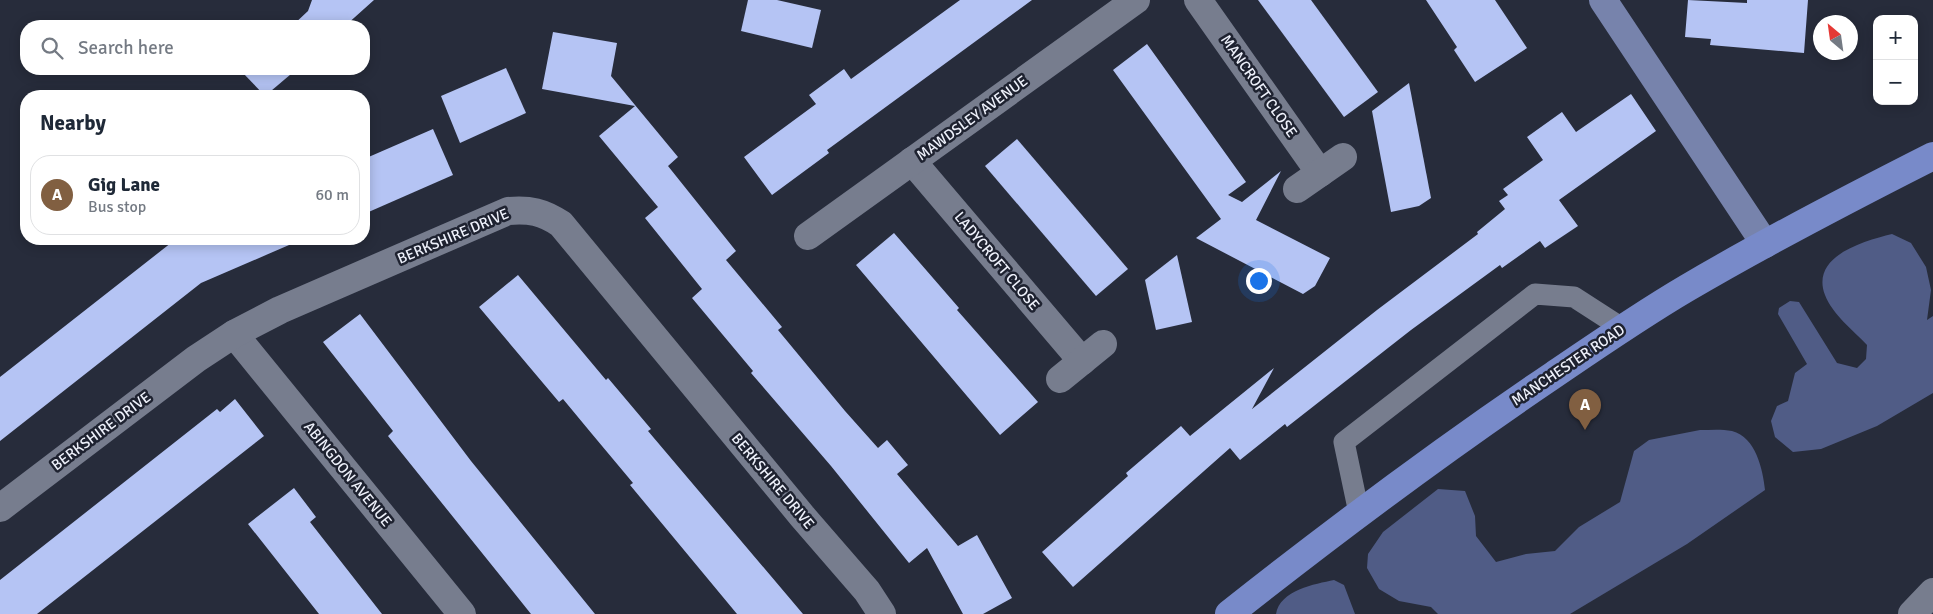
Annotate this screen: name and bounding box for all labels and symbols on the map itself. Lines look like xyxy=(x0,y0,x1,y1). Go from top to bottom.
north arrow xyxy=(1813,15,1858,60)
street label: MANCROFT CLOSE xyxy=(1217,31,1301,141)
street label: MAWDSLEY AVENUE xyxy=(913,72,1031,164)
street label: BERKSHIRE DRIVE xyxy=(395,204,511,268)
street label: LADYCROFT CLOSE xyxy=(951,208,1043,314)
your location xyxy=(1246,268,1272,294)
street label: MANCHESTER ROAD xyxy=(1508,320,1628,410)
street label: BERKSHIRE DRIVE xyxy=(48,388,154,474)
pin: A xyxy=(1569,389,1601,430)
street label: ABINGDON AVENUE xyxy=(300,418,396,530)
street label: BERKSHIRE DRIVE xyxy=(728,429,818,533)

